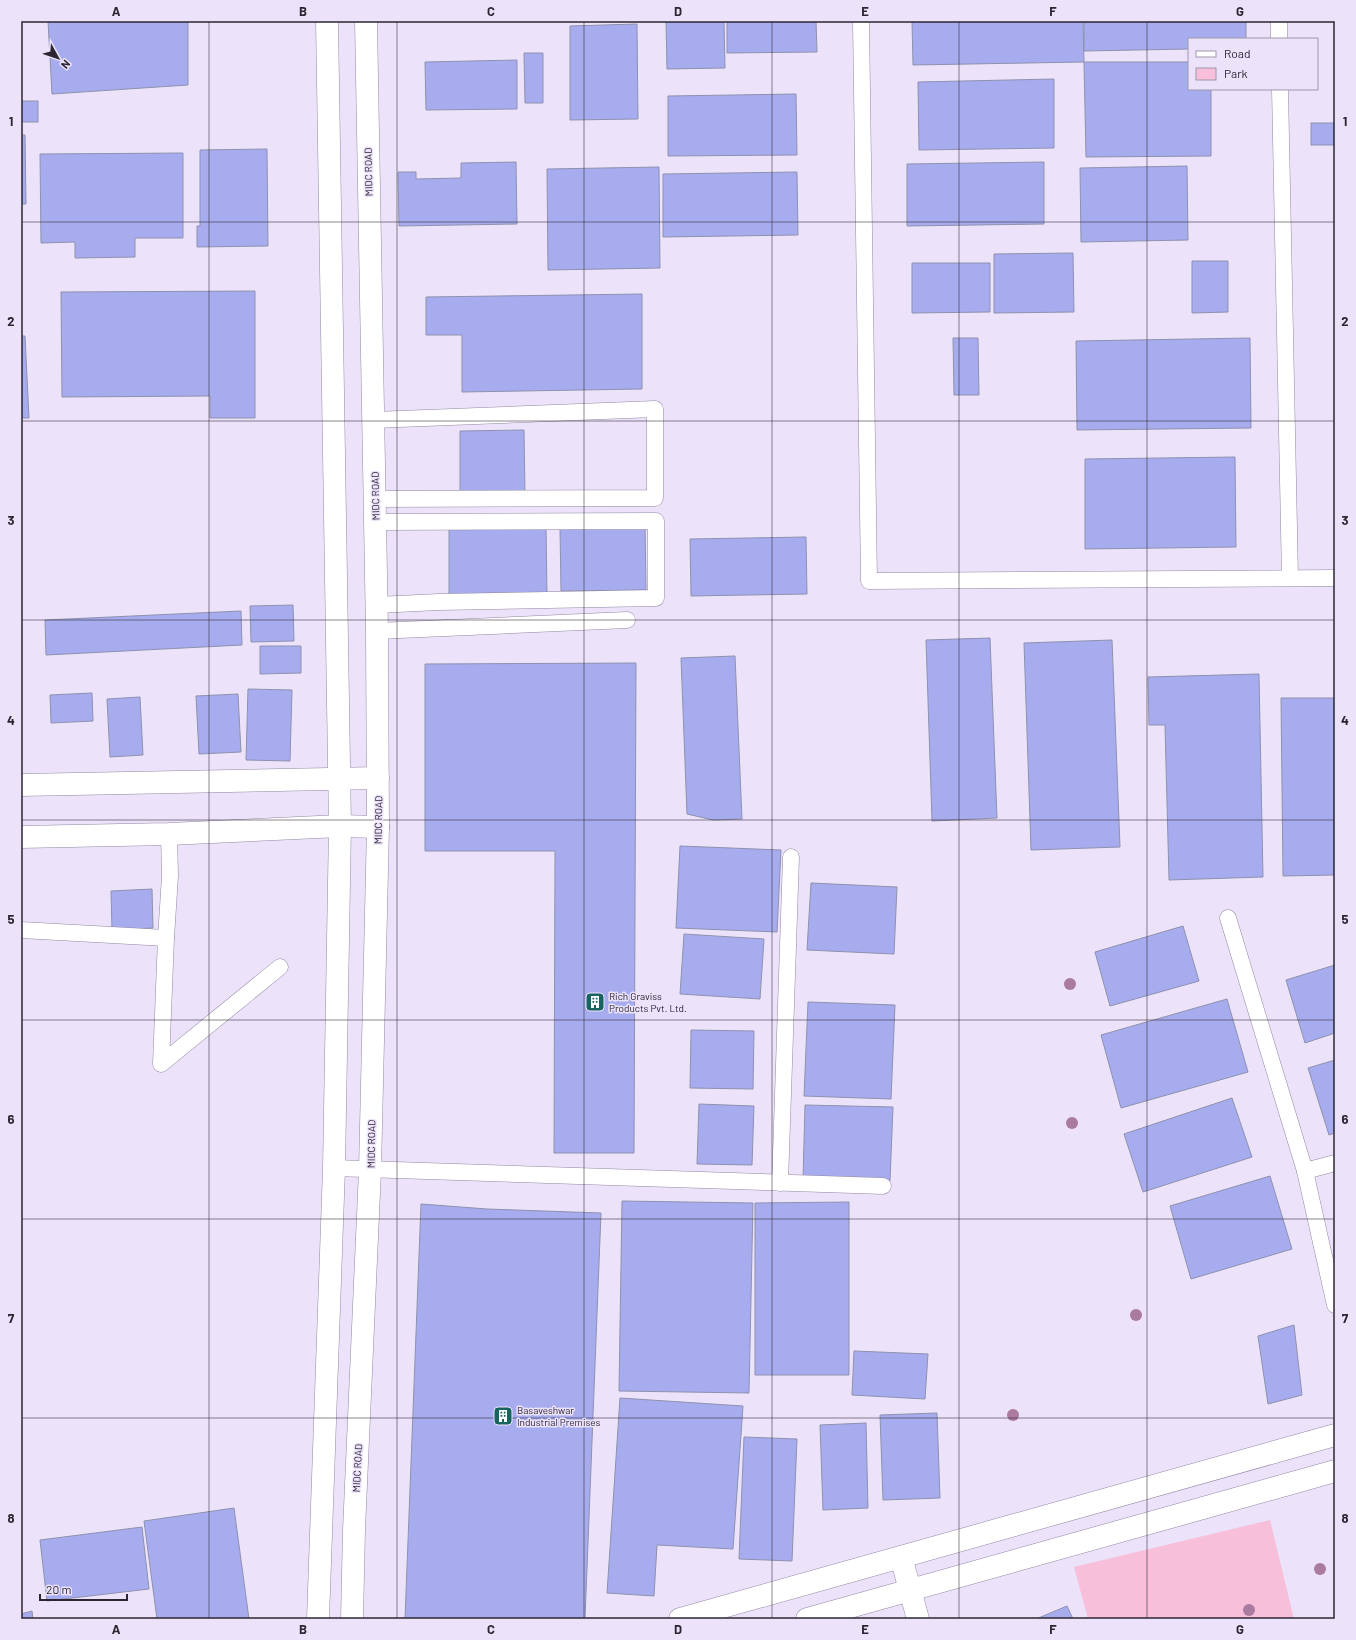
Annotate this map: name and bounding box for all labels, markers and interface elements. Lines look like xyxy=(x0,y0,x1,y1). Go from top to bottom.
text: A xyxy=(112,3,121,19)
text: B xyxy=(299,3,307,19)
text: C xyxy=(487,3,495,19)
text: D xyxy=(674,3,682,19)
text: E xyxy=(861,3,869,19)
text: F xyxy=(1049,3,1057,19)
text: G xyxy=(1236,3,1244,19)
north arrow xyxy=(38,38,78,78)
legend xyxy=(1188,38,1318,90)
text: Road xyxy=(1224,46,1251,60)
text: N xyxy=(59,58,73,72)
text: Park xyxy=(1224,66,1248,80)
text: 1 xyxy=(9,113,13,129)
text: 1 xyxy=(1343,113,1347,129)
street label: MIDC ROAD xyxy=(362,148,374,196)
text: 2 xyxy=(7,313,15,329)
text: 2 xyxy=(1341,313,1349,329)
street label: MIDC ROAD xyxy=(369,472,381,520)
text: 3 xyxy=(7,512,15,528)
text: 3 xyxy=(1341,512,1349,528)
text: 4 xyxy=(7,712,15,728)
text: 4 xyxy=(1341,712,1349,728)
street label: MIDC ROAD xyxy=(372,796,384,844)
text: 5 xyxy=(7,911,15,927)
text: 5 xyxy=(1341,911,1349,927)
place label: Rich Graviss Products Pvt. Ltd. xyxy=(609,990,687,1014)
building icon: Rich Graviss Products Pvt. Ltd. xyxy=(584,991,606,1013)
text: 6 xyxy=(8,1111,15,1127)
text: 6 xyxy=(1342,1111,1349,1127)
street label: MIDC ROAD xyxy=(365,1120,377,1168)
text: 7 xyxy=(8,1310,15,1326)
text: 7 xyxy=(1342,1310,1349,1326)
place label: Basaveshwar Industrial Premises xyxy=(517,1404,600,1428)
building icon: Basaveshwar Industrial Premises xyxy=(492,1405,514,1427)
street label: MIDC ROAD xyxy=(350,1443,364,1493)
text: 8 xyxy=(7,1510,15,1526)
text: 8 xyxy=(1341,1510,1349,1526)
scale bar xyxy=(40,1576,127,1602)
text: 20 m xyxy=(46,1582,72,1596)
text: A xyxy=(112,1621,121,1637)
text: B xyxy=(299,1621,307,1637)
text: C xyxy=(487,1621,495,1637)
text: D xyxy=(674,1621,682,1637)
text: E xyxy=(861,1621,869,1637)
text: F xyxy=(1049,1621,1057,1637)
text: G xyxy=(1236,1621,1244,1637)

